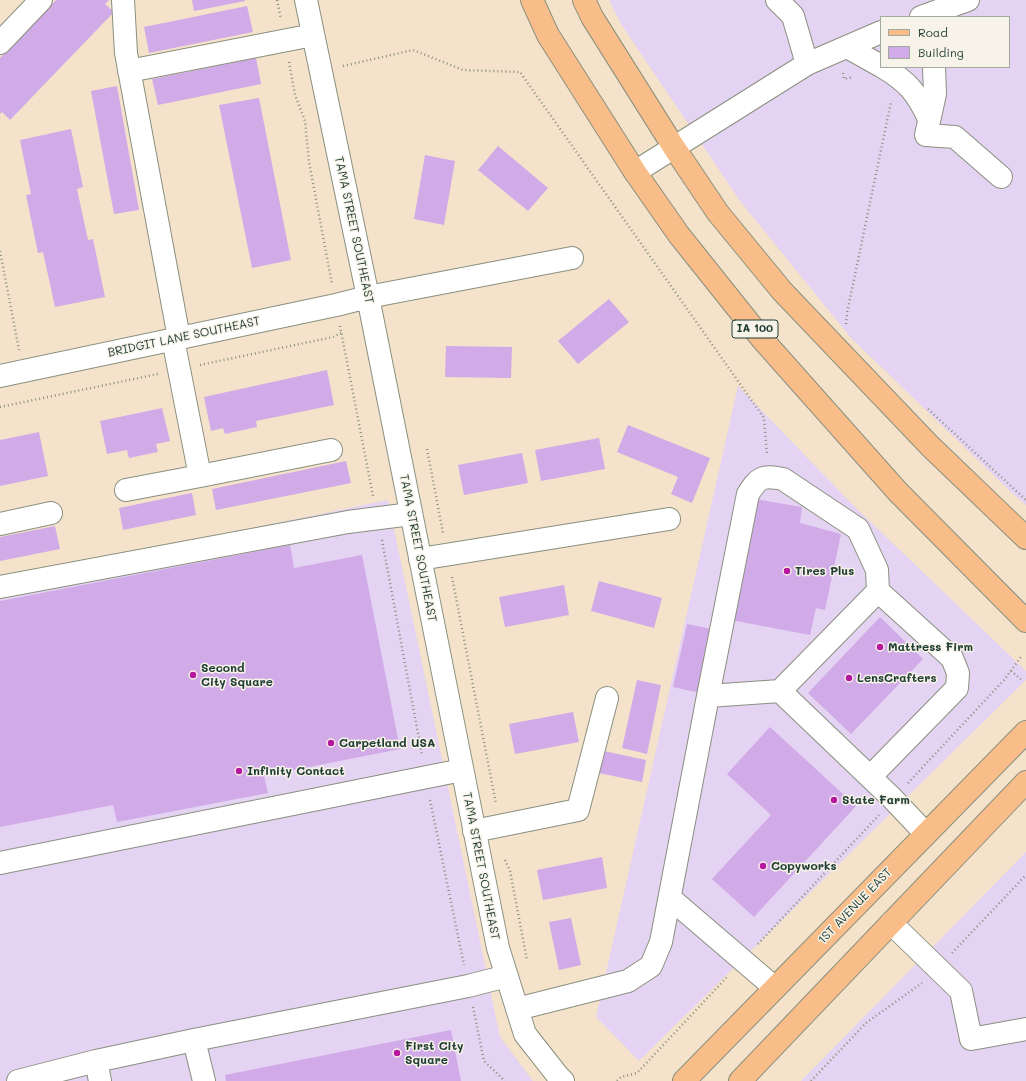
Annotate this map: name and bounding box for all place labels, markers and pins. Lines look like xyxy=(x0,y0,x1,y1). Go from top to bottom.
place label: Tires Plus xyxy=(795,564,854,578)
marker: Tires Plus xyxy=(782,566,792,576)
place label: Mattress Firm xyxy=(888,640,973,654)
marker: Mattress Firm xyxy=(875,642,885,652)
place label: Second City Square xyxy=(201,661,273,689)
marker: Second City Square xyxy=(188,670,198,680)
place label: LensCrafters xyxy=(857,671,936,685)
marker: LensCrafters xyxy=(844,673,854,683)
place label: Carpetland USA xyxy=(339,736,435,750)
marker: Carpetland USA xyxy=(326,738,336,748)
place label: Infinity Contact xyxy=(247,764,345,778)
marker: Infinity Contact xyxy=(234,766,244,776)
place label: State Farm xyxy=(842,793,910,807)
marker: State Farm xyxy=(829,795,839,805)
place label: Copyworks xyxy=(771,859,837,873)
marker: Copyworks xyxy=(758,861,768,871)
place label: First City Square xyxy=(405,1039,463,1067)
marker: First City Square xyxy=(392,1048,402,1058)

